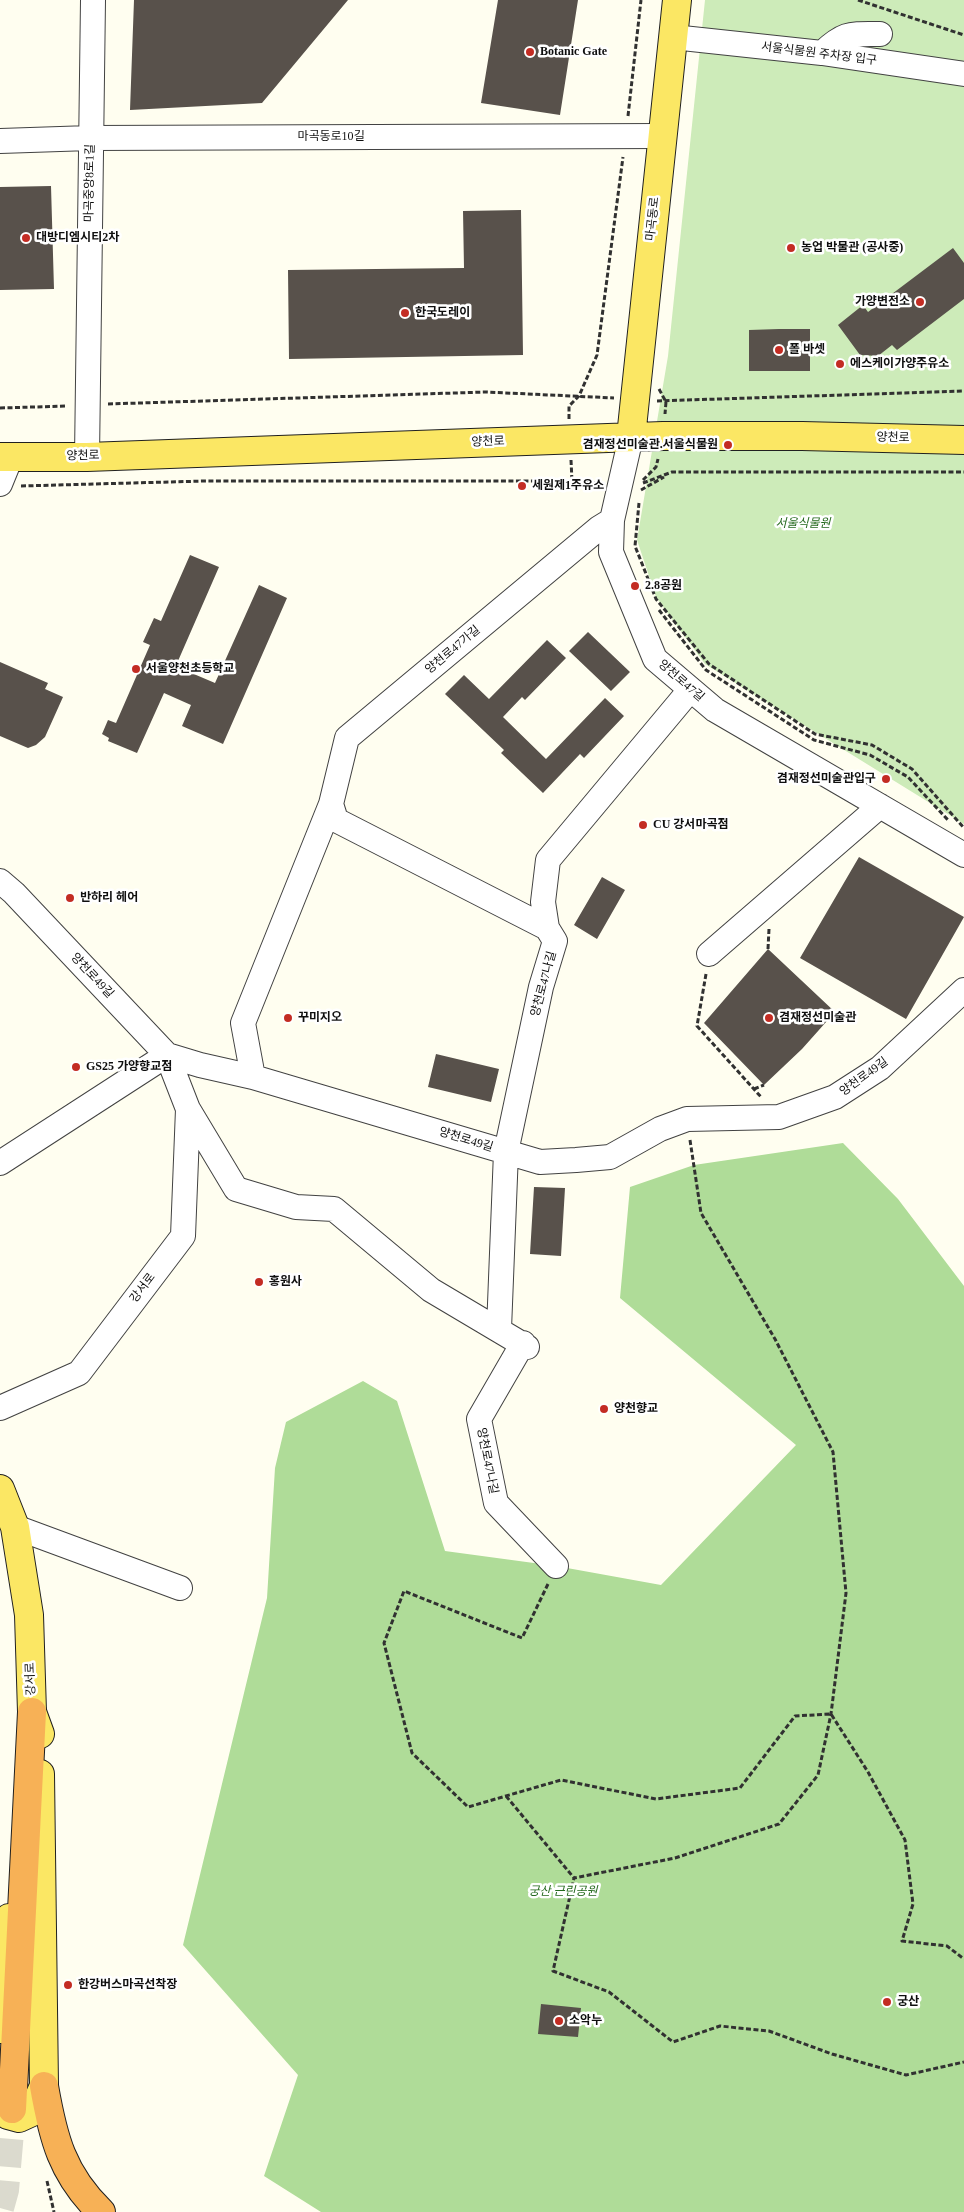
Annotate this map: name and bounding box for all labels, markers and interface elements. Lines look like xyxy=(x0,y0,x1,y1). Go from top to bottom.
street label: 서울식물원 주차장 입구 xyxy=(760,40,878,68)
place label: Botanic Gate xyxy=(540,45,607,59)
marker: Botanic Gate xyxy=(524,46,536,58)
street label: 마곡동로10길 xyxy=(297,130,365,144)
street label: 마곡중앙8로1길 xyxy=(82,144,98,222)
street label: 마곡동로 xyxy=(644,196,662,242)
place label: 대방디엠시티2차 xyxy=(36,231,119,245)
marker: 대방디엠시티2차 xyxy=(20,232,32,244)
place label: 농업 박물관 (공사중) xyxy=(801,241,903,255)
marker: 농업 박물관 (공사중) xyxy=(785,242,797,254)
place label: 가양변전소 xyxy=(855,295,910,309)
marker: 가양변전소 xyxy=(914,296,926,308)
place label: 한국도레이 xyxy=(415,306,470,320)
marker: 한국도레이 xyxy=(399,307,411,319)
place label: 폴 바셋 xyxy=(789,343,825,357)
marker: 폴 바셋 xyxy=(773,344,785,356)
place label: 에스케이가양주유소 xyxy=(850,357,949,371)
marker: 에스케이가양주유소 xyxy=(834,358,846,370)
street label: 양천로 xyxy=(876,431,910,445)
street label: 양천로 xyxy=(471,434,505,450)
place label: 겸재정선미술관.서울식물원 xyxy=(583,438,718,452)
marker: 겸재정선미술관.서울식물원 xyxy=(722,439,734,451)
street label: 양천로 xyxy=(66,449,100,463)
place label: 세원제1주유소 xyxy=(532,479,604,493)
marker: 세원제1주유소 xyxy=(516,480,528,492)
park label: 서울식물원 xyxy=(775,517,831,531)
place label: 2.8공원 xyxy=(645,579,682,593)
marker: 2.8공원 xyxy=(629,580,641,592)
street label: 양천로47가길 xyxy=(423,623,483,677)
street label: 양천로47길 xyxy=(655,657,707,705)
place label: 서울양천초등학교 xyxy=(146,662,234,676)
marker: 서울양천초등학교 xyxy=(130,663,142,675)
place label: 겸재정선미술관입구 xyxy=(777,772,876,786)
marker: 겸재정선미술관입구 xyxy=(880,773,892,785)
place label: CU 강서마곡점 xyxy=(653,818,729,832)
marker: CU 강서마곡점 xyxy=(637,819,649,831)
place label: 반하리 헤어 xyxy=(80,891,138,905)
marker: 반하리 헤어 xyxy=(64,892,76,904)
street label: 양천로47나길 xyxy=(528,950,560,1018)
street label: 양천로49길 xyxy=(68,951,116,1001)
place label: 꾸미지오 xyxy=(298,1011,342,1025)
place label: 겸재정선미술관 xyxy=(779,1011,856,1025)
marker: 꾸미지오 xyxy=(282,1012,294,1024)
marker: 겸재정선미술관 xyxy=(763,1012,775,1024)
street label: 양천로49길 xyxy=(837,1055,891,1099)
place label: GS25 가양향교점 xyxy=(86,1060,172,1074)
marker: GS25 가양향교점 xyxy=(70,1061,82,1073)
street label: 양천로49길 xyxy=(437,1125,495,1155)
street label: 강서로 xyxy=(127,1270,159,1306)
place label: 홍원사 xyxy=(269,1275,302,1289)
marker: 홍원사 xyxy=(253,1276,265,1288)
place label: 양천향교 xyxy=(614,1402,658,1416)
marker: 양천향교 xyxy=(598,1403,610,1415)
street label: 양천로47나길 xyxy=(474,1427,500,1495)
street label: 강서로 xyxy=(23,1662,39,1696)
park label: 궁산 근린공원 xyxy=(528,1885,598,1899)
place label: 한강버스마곡선착장 xyxy=(78,1978,177,1992)
marker: 한강버스마곡선착장 xyxy=(62,1979,74,1991)
place label: 궁산 xyxy=(897,1995,919,2009)
marker: 궁산 xyxy=(881,1996,893,2008)
place label: 소악누 xyxy=(569,2014,602,2028)
marker: 소악누 xyxy=(553,2015,565,2027)

